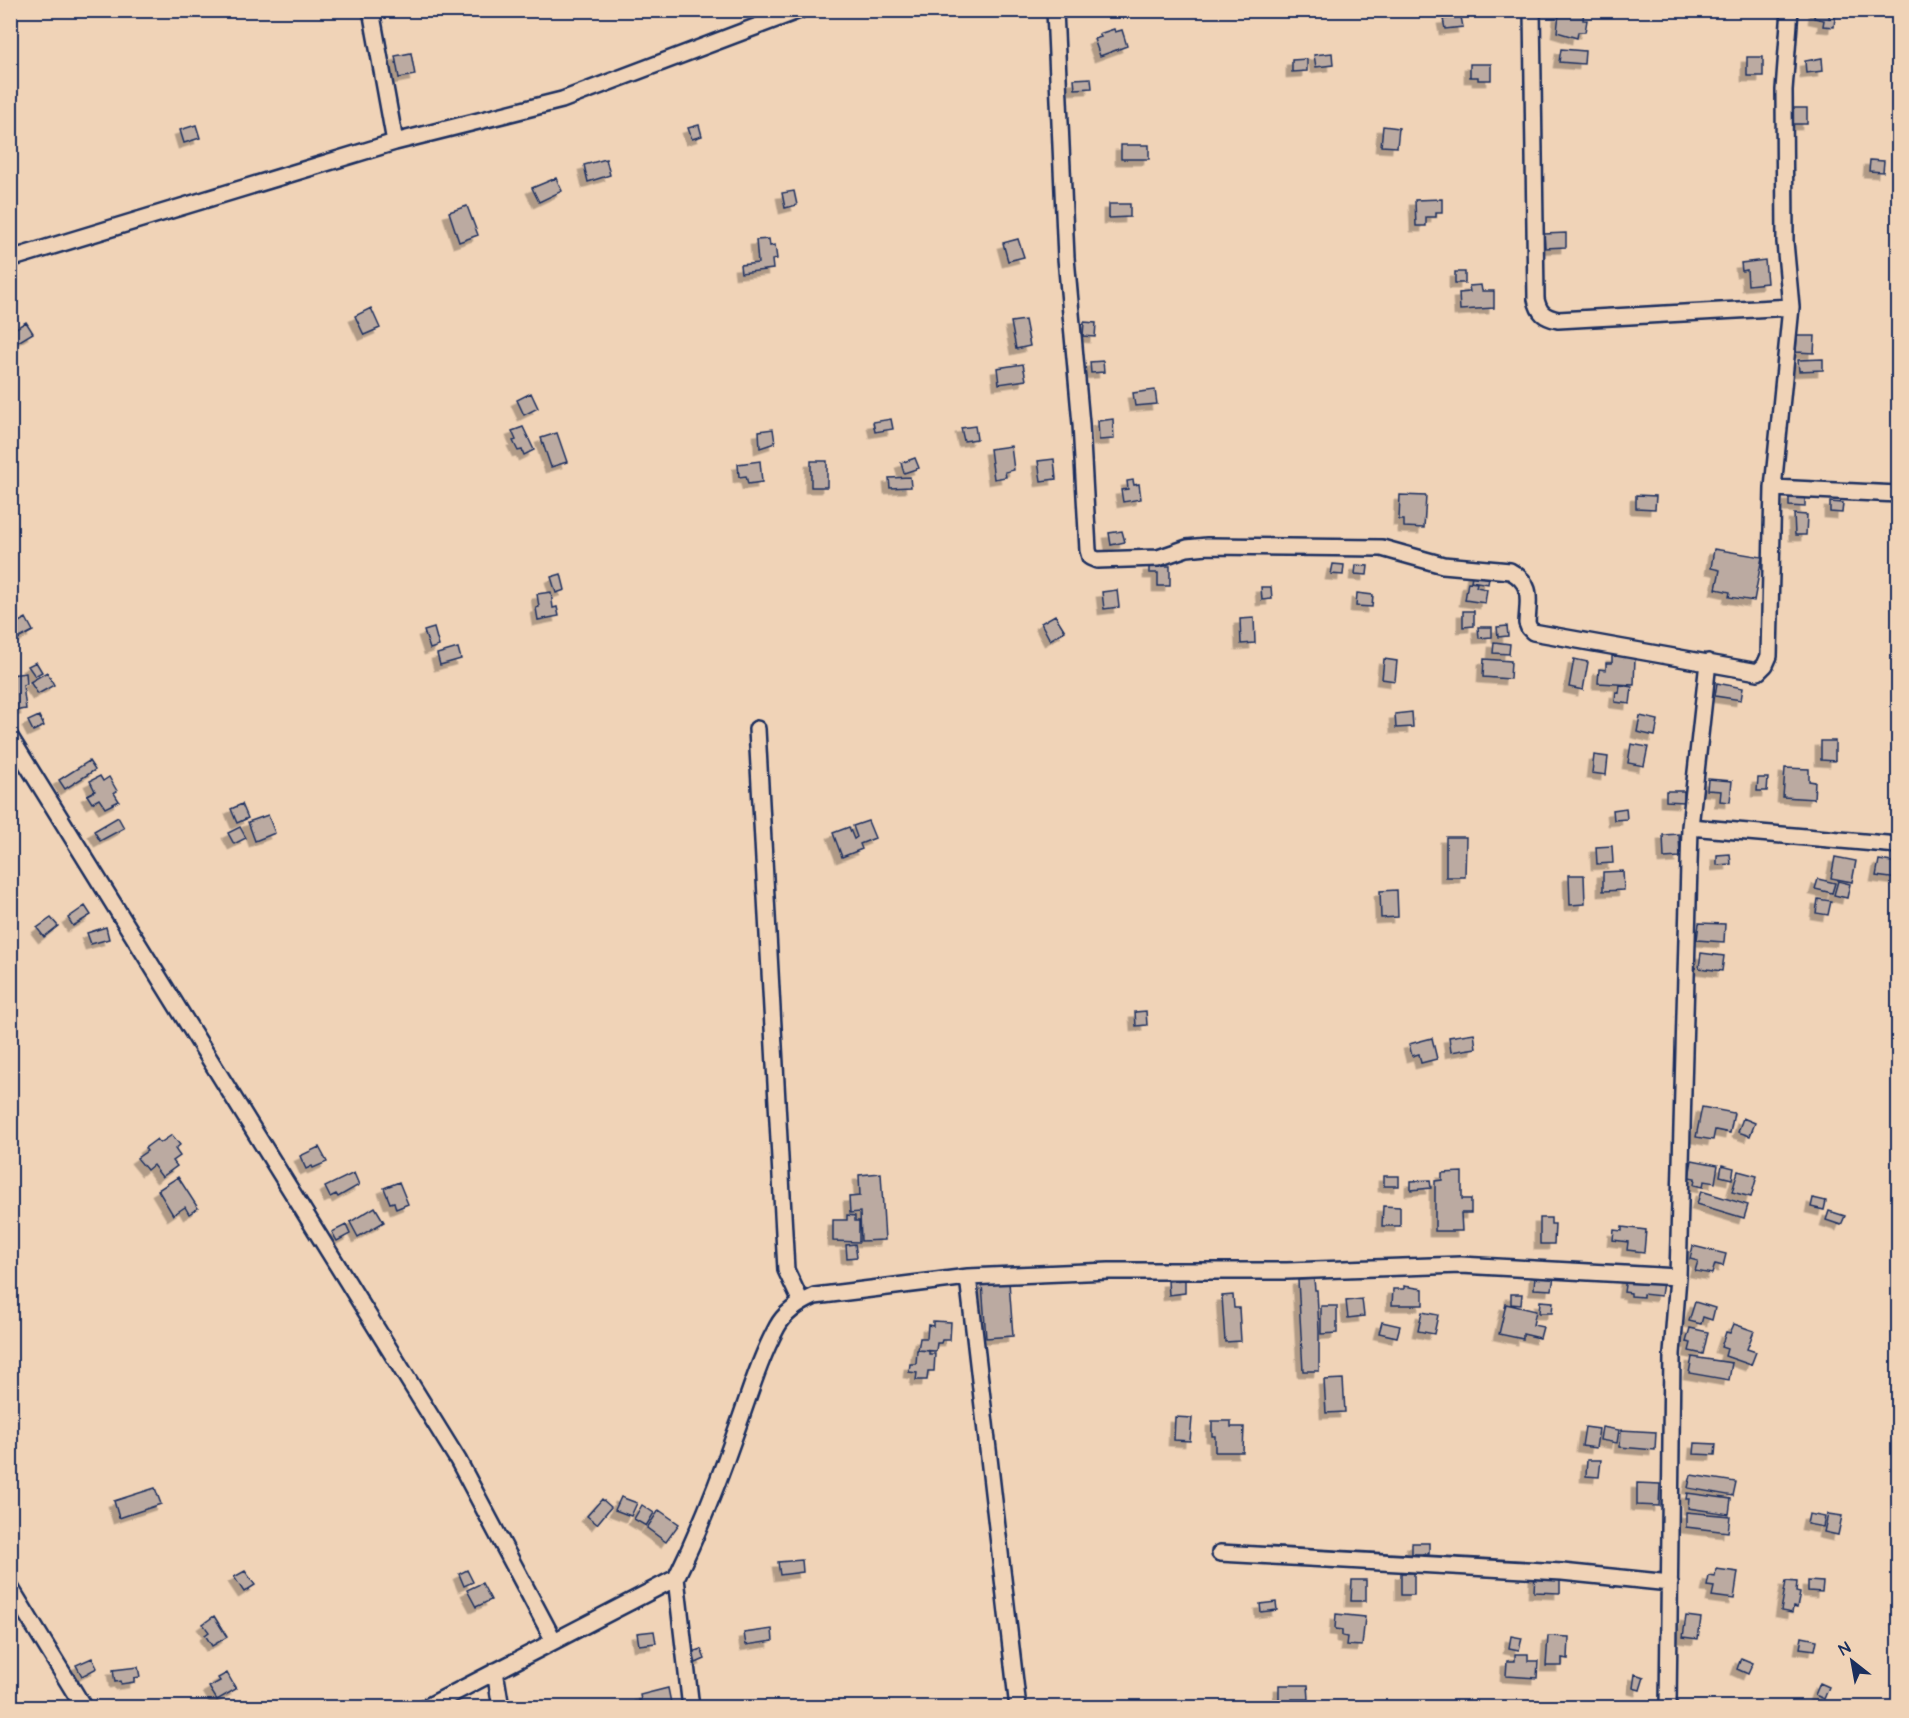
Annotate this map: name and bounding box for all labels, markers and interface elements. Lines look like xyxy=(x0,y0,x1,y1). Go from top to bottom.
north arrow xyxy=(1822,1631,1882,1691)
text: N xyxy=(1835,1637,1855,1661)

